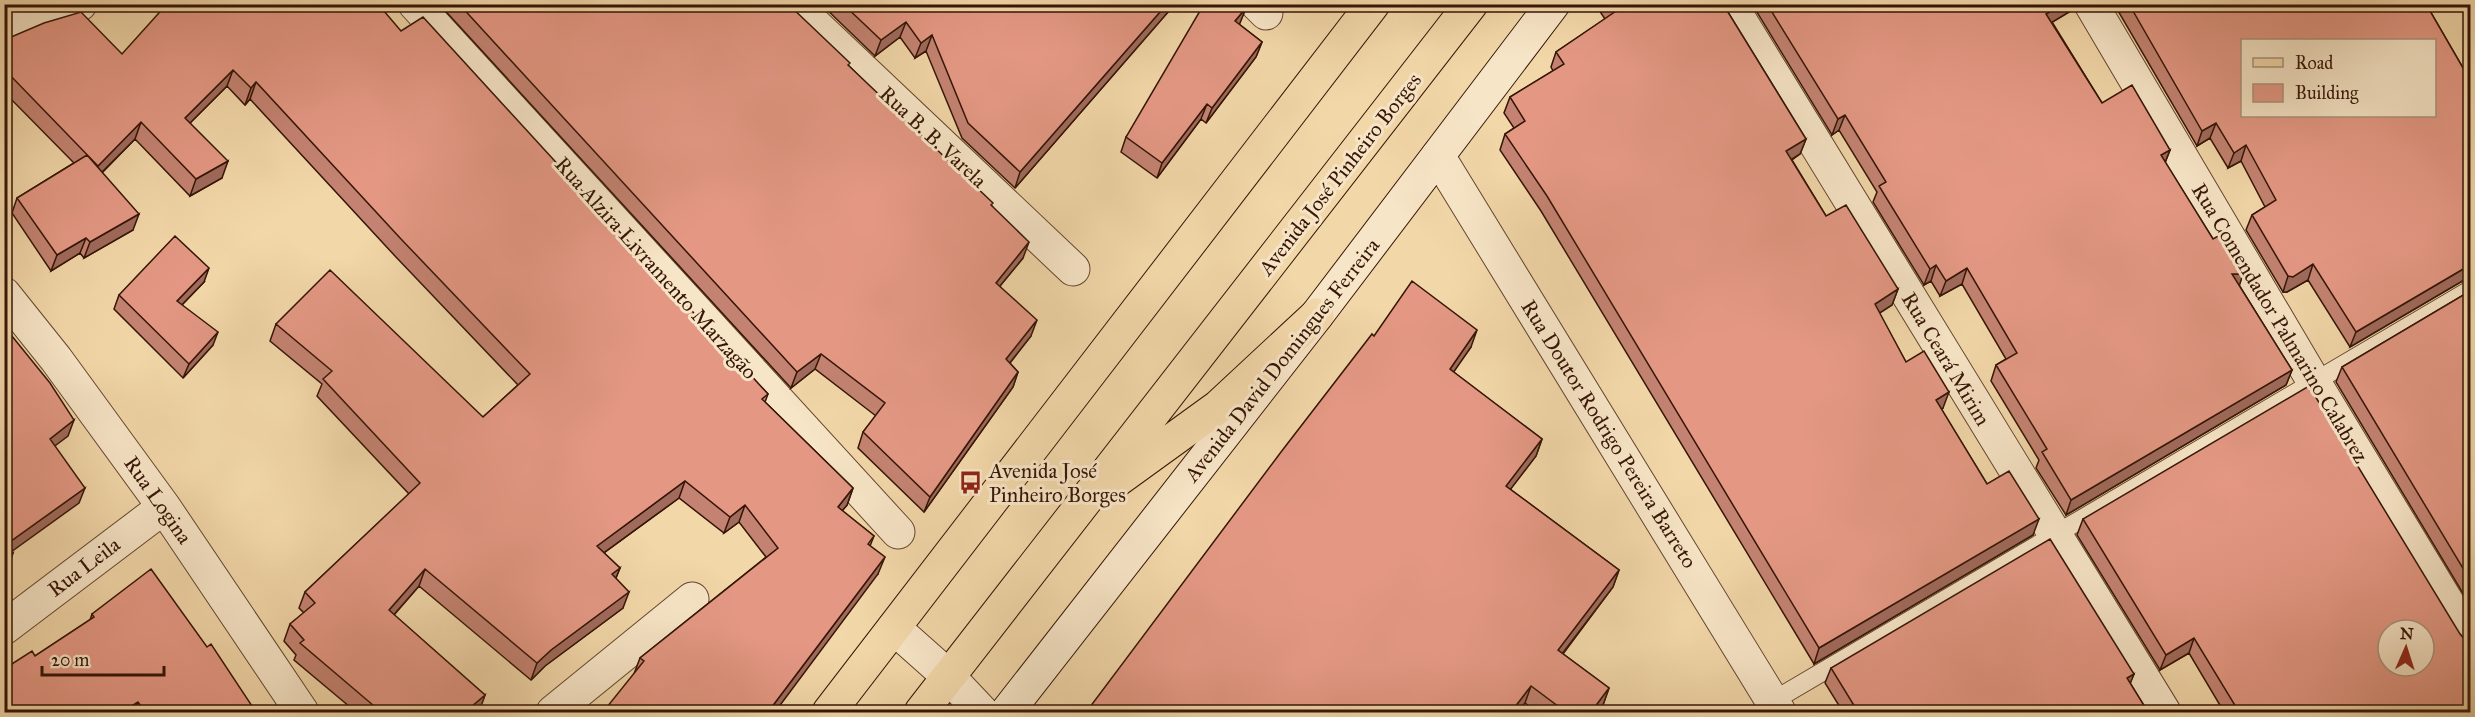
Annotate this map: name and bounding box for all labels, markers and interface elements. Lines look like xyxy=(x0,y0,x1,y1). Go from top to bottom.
legend xyxy=(2241,39,2436,117)
text: Road xyxy=(2295,52,2333,74)
street label: Avenida José Pinheiro Borges xyxy=(1252,68,1427,281)
street label: Rua B. B. Varela xyxy=(874,81,992,193)
text: Building xyxy=(2295,82,2359,105)
street label: Rua Alzira Livramento Marzagão xyxy=(549,151,763,385)
street label: Rua Comendador Palmarino Calabrez xyxy=(2186,178,2374,468)
street label: Avenida David Domingues Ferreira xyxy=(1178,233,1385,488)
street label: Rua Ceará Mirim xyxy=(1896,288,1996,431)
street label: Rua Doutor Rodrigo Pereira Barreto xyxy=(1515,295,1703,573)
street label: Rua Logina xyxy=(118,451,198,549)
place label: Avenida José Pinheiro Borges xyxy=(988,458,1126,508)
bus stop icon: Avenida José Pinheiro Borges xyxy=(958,470,984,496)
street label: Rua Leila xyxy=(43,531,125,603)
north arrow xyxy=(2376,618,2436,678)
text: N xyxy=(2399,624,2414,643)
scale bar xyxy=(42,639,164,677)
text: 20 m xyxy=(51,649,89,671)

